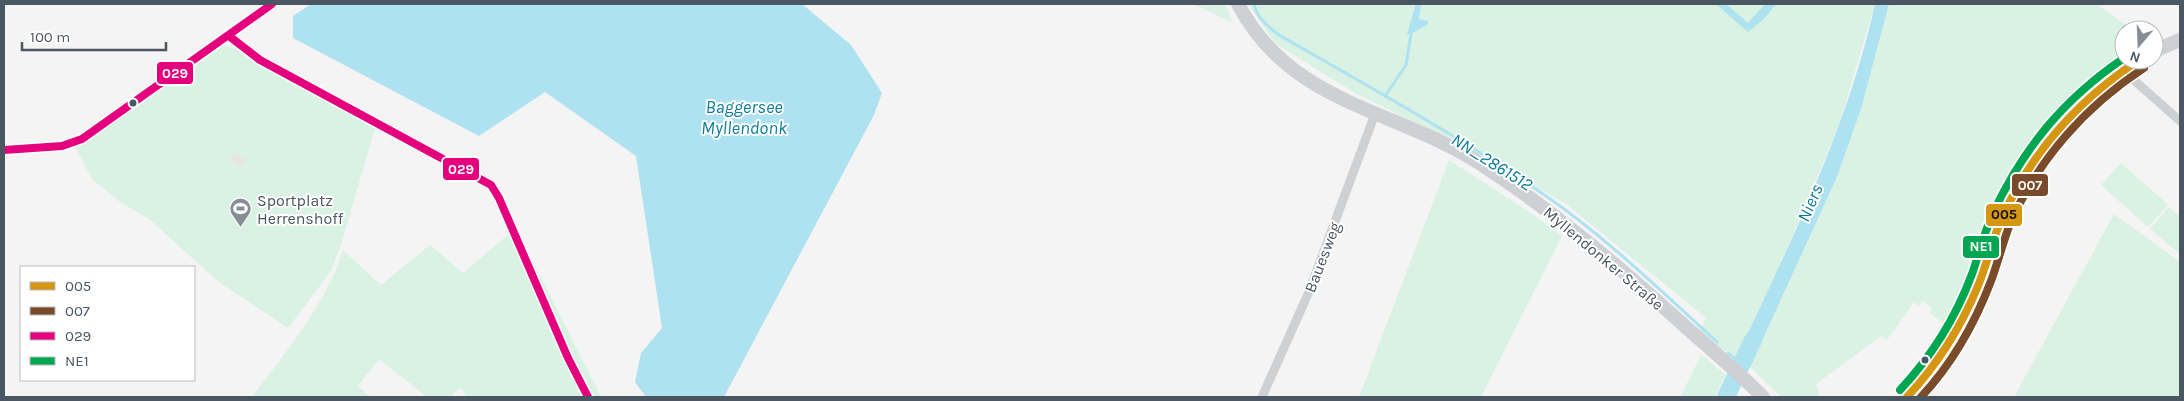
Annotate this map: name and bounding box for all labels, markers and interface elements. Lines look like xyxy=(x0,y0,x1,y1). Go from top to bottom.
scale bar xyxy=(22,20,166,52)
north arrow xyxy=(2114,20,2164,70)
text: 100 m xyxy=(30,28,70,46)
text: N xyxy=(2127,47,2142,66)
line badge: 029 xyxy=(156,61,194,85)
text: 029 xyxy=(162,65,188,82)
water label: Baggersee Myllendonk xyxy=(701,96,788,139)
unlabelled marker xyxy=(128,98,138,108)
water label: NN_2861512 xyxy=(1447,128,1537,196)
line badge: 029 xyxy=(442,157,480,181)
text: 029 xyxy=(448,161,474,178)
line badge: 007 xyxy=(2011,173,2049,197)
text: 007 xyxy=(2018,177,2042,194)
water label: Niers xyxy=(1792,181,1828,225)
place label: Sportplatz Herrenshoff xyxy=(257,191,344,228)
sports icon: Sportplatz Herrenshoff xyxy=(229,197,253,228)
street label: Myllendonker Straße xyxy=(1540,203,1668,314)
line badge: 005 xyxy=(1985,203,2023,227)
text: 005 xyxy=(1991,206,2017,223)
street label: Bauesweg xyxy=(1300,219,1345,295)
line badge: NE1 xyxy=(1962,235,2000,259)
text: NE1 xyxy=(1969,238,1993,255)
legend xyxy=(20,266,195,381)
text: 005 xyxy=(65,277,91,295)
text: 007 xyxy=(65,302,90,320)
text: 029 xyxy=(65,327,91,345)
text: NE1 xyxy=(65,352,89,370)
unlabelled marker xyxy=(1920,355,1930,365)

